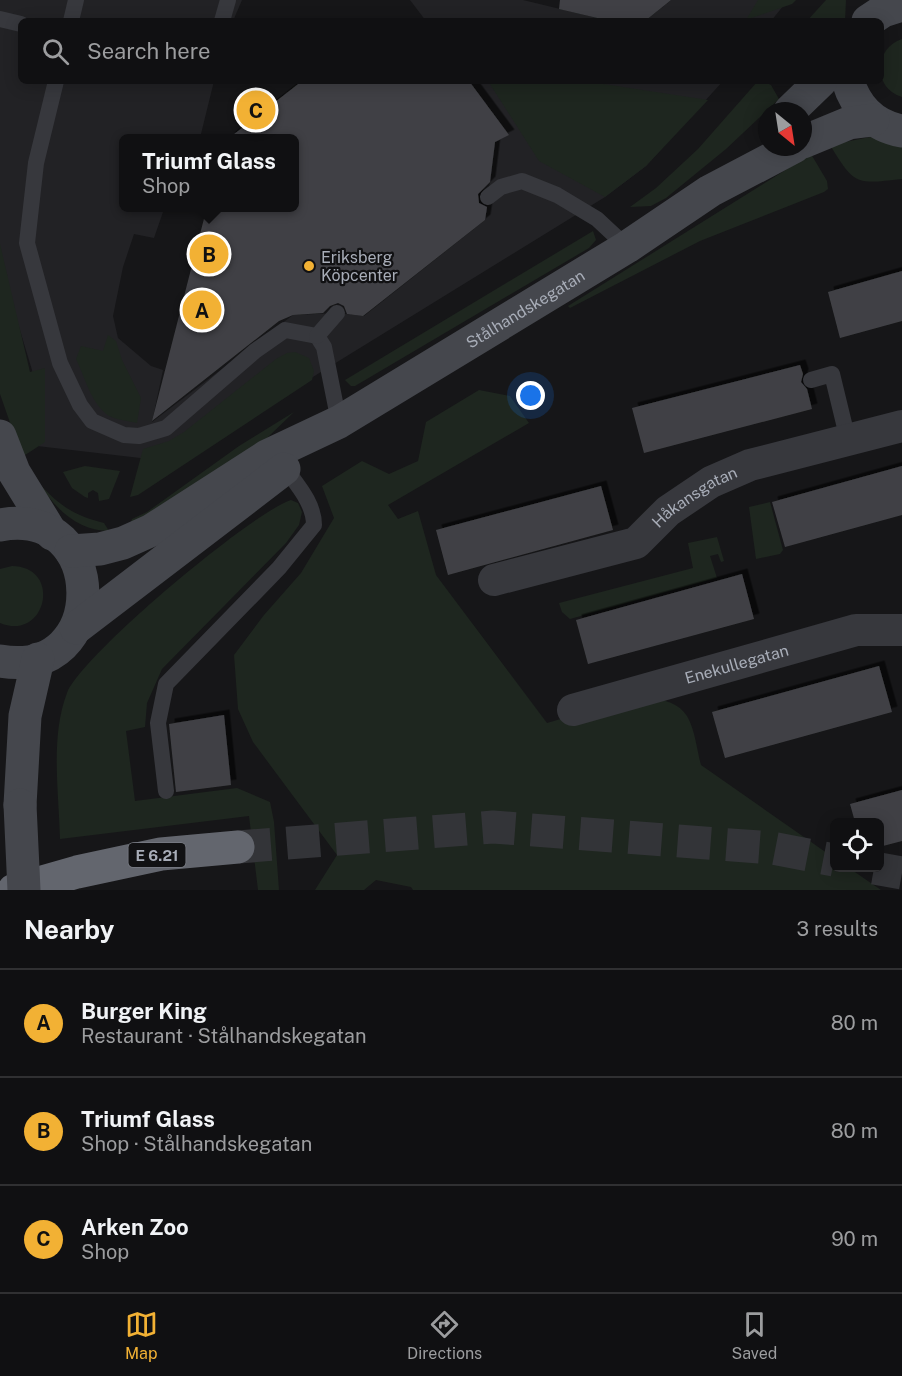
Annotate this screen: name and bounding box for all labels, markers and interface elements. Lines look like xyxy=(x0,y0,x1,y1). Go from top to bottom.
search box xyxy=(18,18,884,84)
icon: search xyxy=(39,35,72,68)
text: Search here xyxy=(87,38,211,64)
pin: C xyxy=(236,88,276,132)
north arrow xyxy=(758,102,812,156)
popup xyxy=(119,134,299,212)
text: Triumf Glass xyxy=(142,148,276,174)
text: Shop xyxy=(142,174,190,198)
pin: B xyxy=(190,232,228,276)
place label: Eriksberg Köpcenter xyxy=(321,248,398,285)
marker: Eriksberg Köpcenter xyxy=(302,259,316,273)
street label: Stålhandskegatan xyxy=(463,266,588,352)
pin: A xyxy=(182,288,222,332)
your location xyxy=(516,381,545,410)
street label: Håkansgatan xyxy=(648,462,740,531)
street label: Enekullegatan xyxy=(683,640,791,687)
map controls xyxy=(830,818,884,872)
button: locate xyxy=(830,818,884,872)
road number: E 6.21 xyxy=(128,843,186,867)
text: Nearby xyxy=(24,914,114,945)
text: 3 results xyxy=(797,917,878,941)
text: Burger King xyxy=(81,998,207,1024)
text: A xyxy=(36,1011,51,1035)
text: 80 m xyxy=(831,1011,878,1035)
text: Restaurant · Stålhandskegatan xyxy=(81,1024,366,1048)
text: Triumf Glass xyxy=(81,1106,215,1132)
text: B xyxy=(37,1119,50,1143)
text: 80 m xyxy=(831,1119,878,1143)
text: Shop · Stålhandskegatan xyxy=(81,1132,312,1156)
text: Arken Zoo xyxy=(81,1214,189,1240)
text: C xyxy=(36,1227,51,1251)
text: 90 m xyxy=(831,1227,878,1251)
text: Shop xyxy=(81,1240,129,1264)
tab: Map xyxy=(125,1308,158,1363)
tab: Directions xyxy=(407,1308,482,1363)
tab: Saved xyxy=(732,1308,777,1363)

